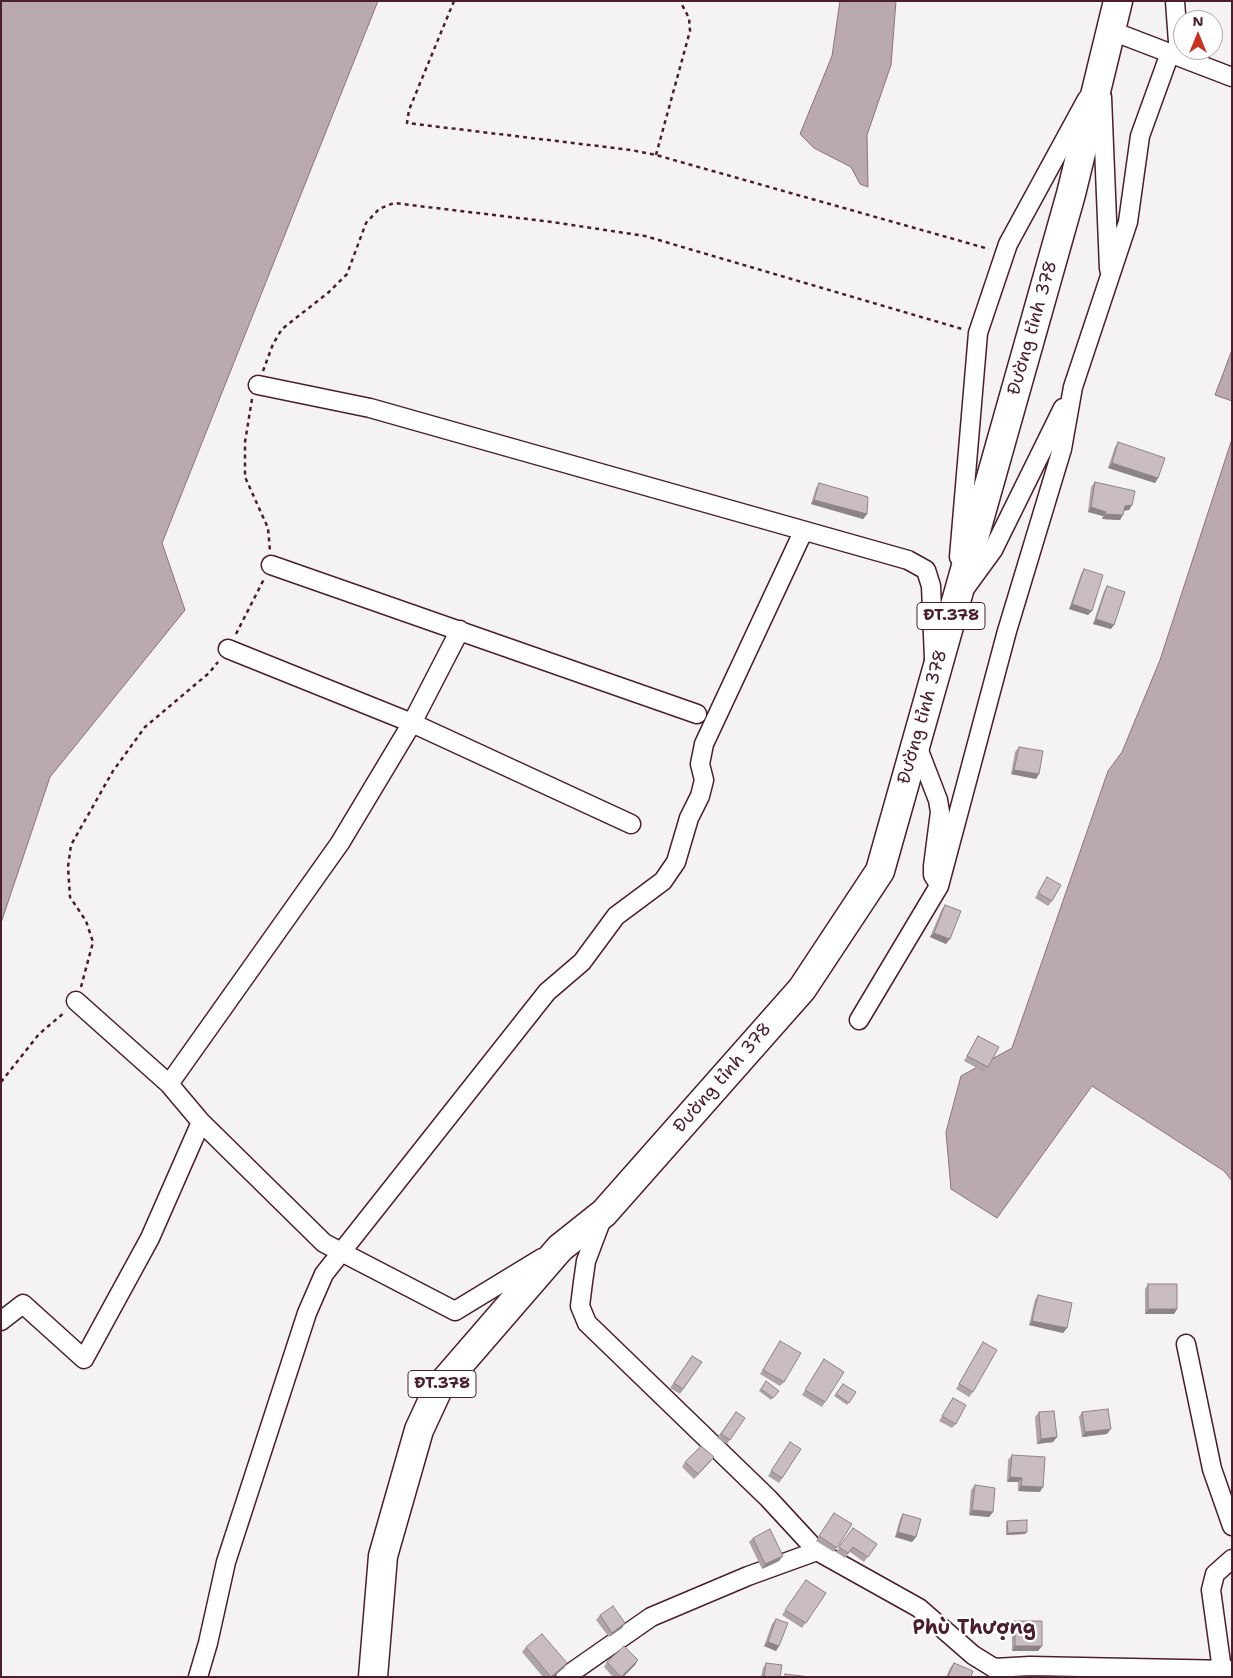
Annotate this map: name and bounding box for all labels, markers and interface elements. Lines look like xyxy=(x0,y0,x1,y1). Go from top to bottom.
north arrow xyxy=(1173,10,1223,60)
text: N xyxy=(1192,12,1204,30)
street label: Đường tỉnh 378 xyxy=(1003,258,1063,398)
road number: ĐT.378 xyxy=(917,602,985,630)
street label: Đường tỉnh 378 xyxy=(893,647,953,787)
street label: Đường tỉnh 378 xyxy=(669,1018,777,1138)
road number: ĐT.378 xyxy=(408,1370,476,1398)
district label: Phù Thượng xyxy=(912,1617,1036,1641)

